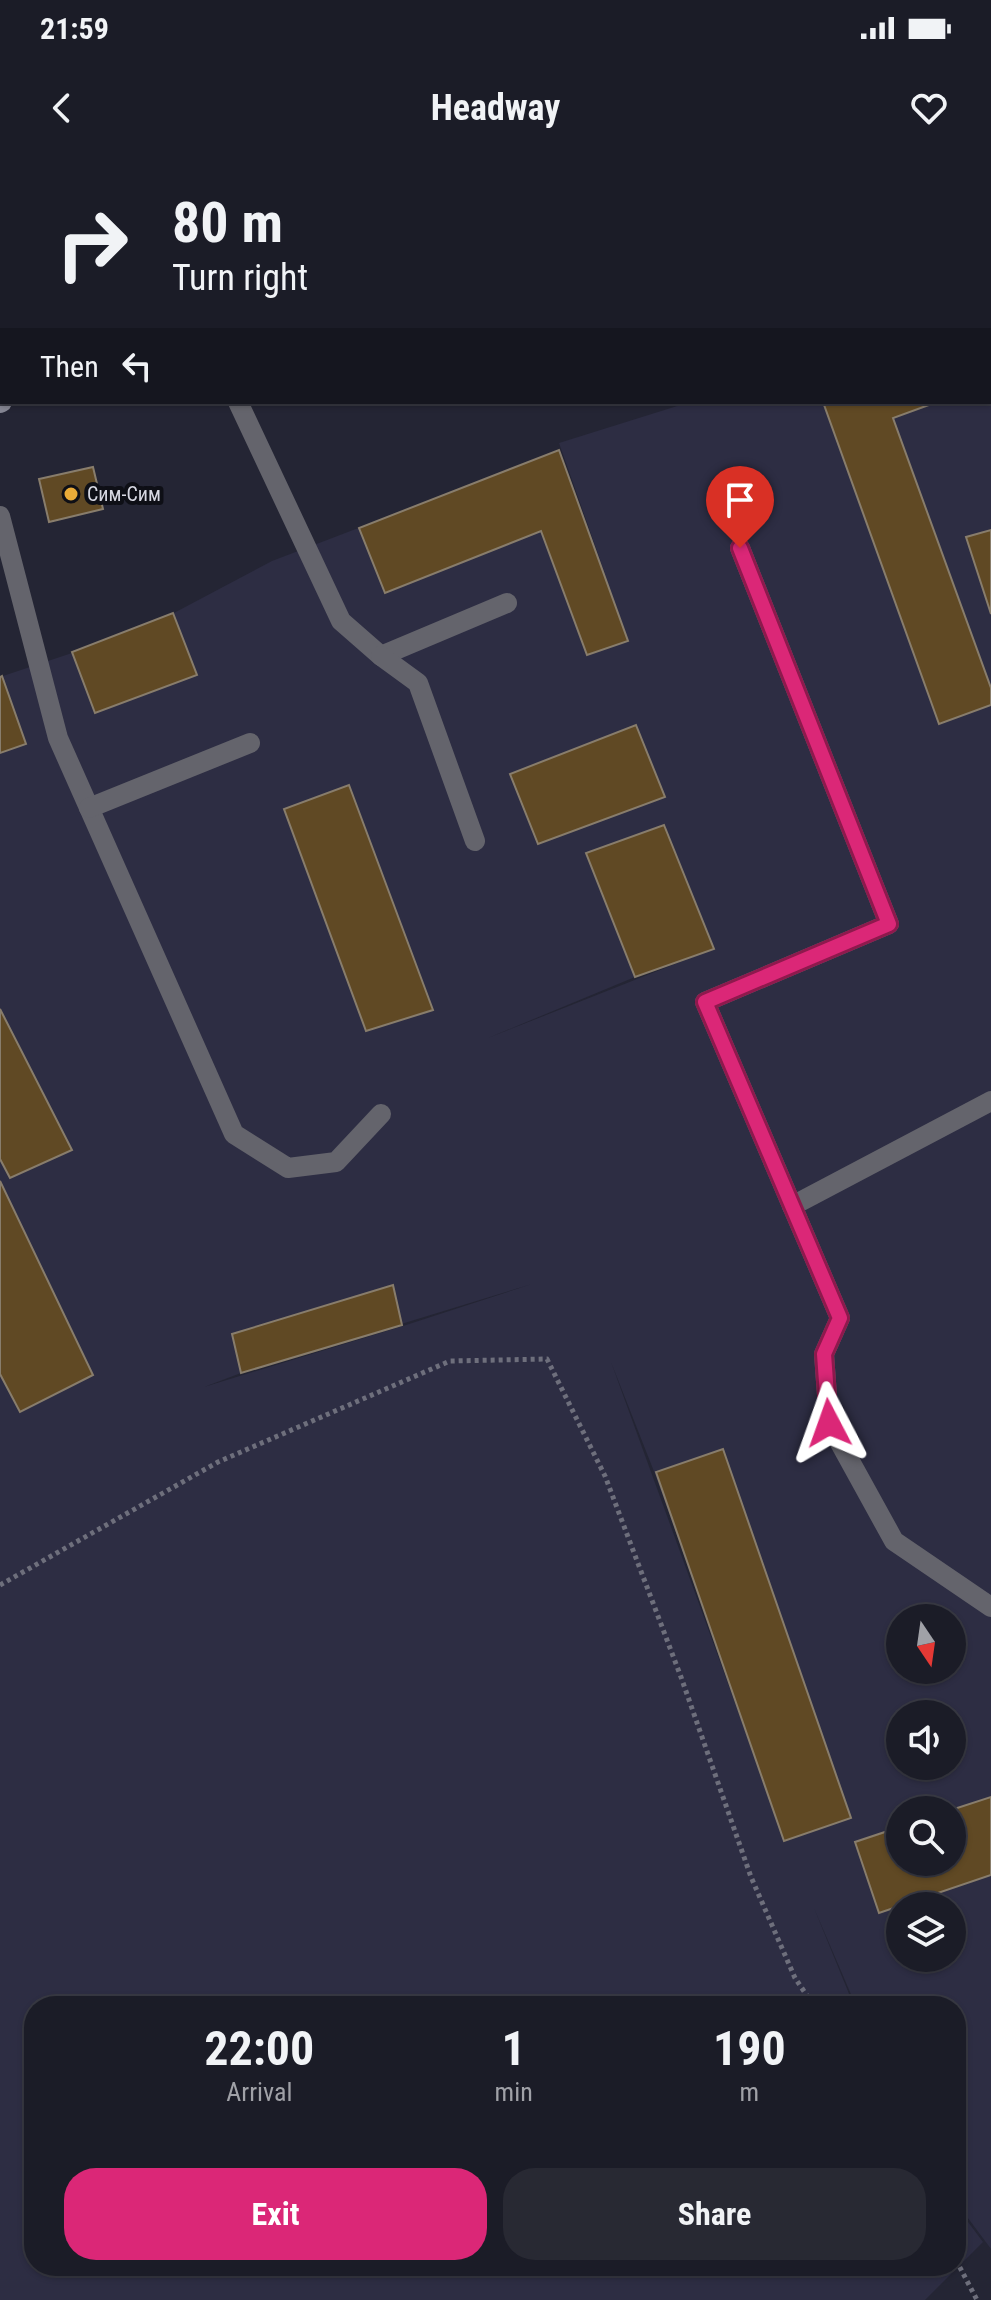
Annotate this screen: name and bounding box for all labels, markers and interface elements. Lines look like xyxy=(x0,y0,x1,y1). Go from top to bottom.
text: 21:59 xyxy=(40,11,109,46)
icon: back xyxy=(40,86,84,130)
icon: heart xyxy=(907,86,951,130)
text: Headway xyxy=(431,87,560,129)
text: 80 m xyxy=(172,190,283,256)
icon: right xyxy=(40,192,144,296)
text: Turn right xyxy=(172,257,308,299)
icon: left xyxy=(115,344,159,388)
text: Then xyxy=(40,349,99,384)
pin xyxy=(706,466,774,548)
icon: arrive xyxy=(718,478,762,522)
place label: Сим-Сим xyxy=(87,482,161,506)
marker: Сим-Сим xyxy=(62,485,80,503)
position arrow xyxy=(787,1381,871,1465)
north arrow xyxy=(886,1604,966,1684)
map controls xyxy=(886,1604,966,1972)
button: sound xyxy=(886,1700,966,1780)
button: search xyxy=(886,1796,966,1876)
button: layers xyxy=(886,1892,966,1972)
text: 22:00 xyxy=(204,2020,314,2077)
text: 1 xyxy=(502,2020,526,2077)
text: 190 xyxy=(713,2020,786,2077)
text: Arrival xyxy=(226,2077,292,2107)
text: min xyxy=(495,2077,533,2107)
text: m xyxy=(740,2077,759,2107)
button: Exit xyxy=(64,2168,487,2260)
button: Share xyxy=(503,2168,926,2260)

